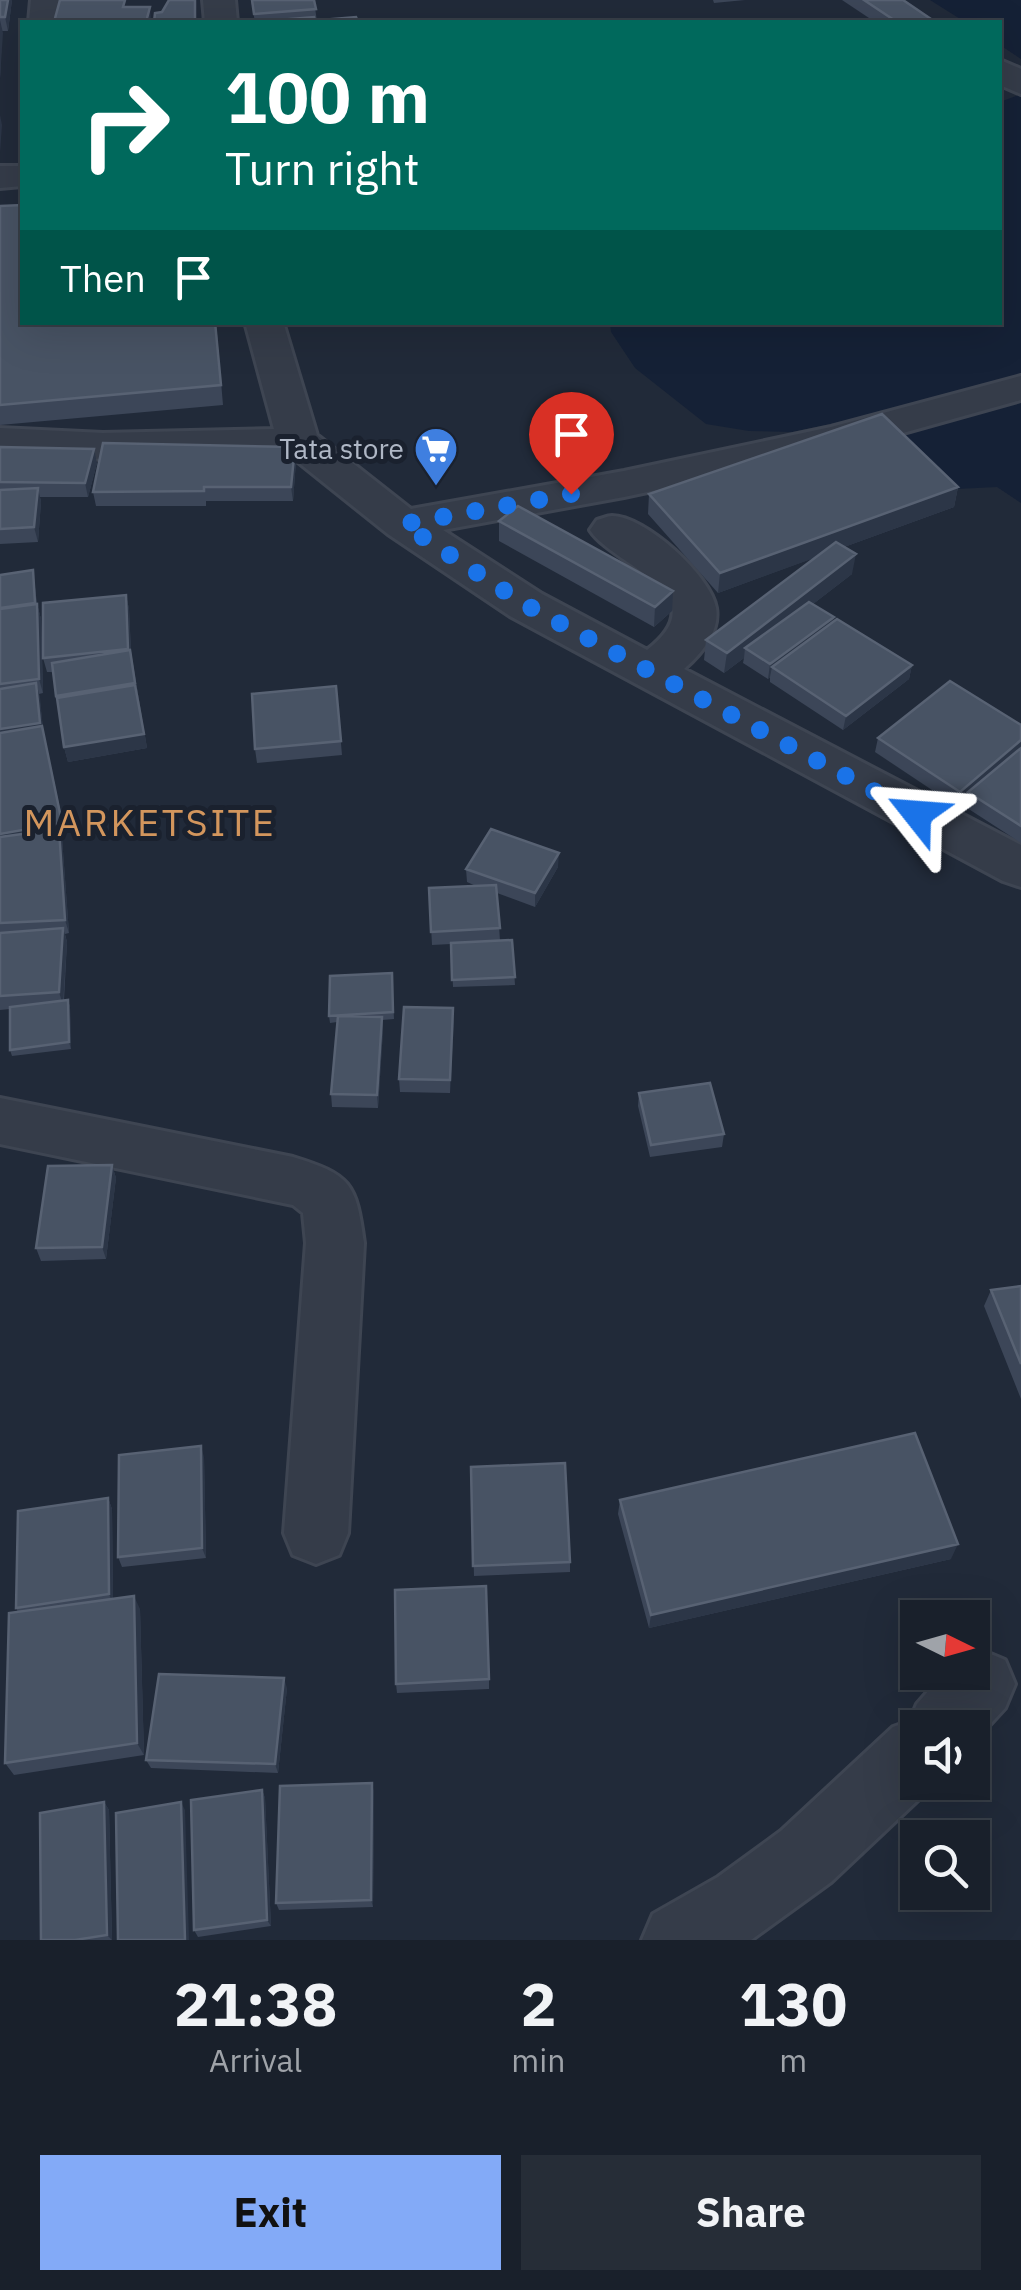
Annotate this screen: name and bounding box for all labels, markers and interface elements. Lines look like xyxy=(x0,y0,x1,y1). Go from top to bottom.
text: 100 m xyxy=(225,51,430,142)
icon: right xyxy=(60,60,190,190)
text: Turn right xyxy=(225,139,420,197)
icon: arrive xyxy=(166,250,221,305)
text: Then xyxy=(60,253,146,302)
pin xyxy=(529,392,614,495)
icon: arrive xyxy=(544,407,599,462)
supermarket icon: Tata store xyxy=(413,426,459,487)
place label: Tata store xyxy=(279,430,404,467)
position arrow xyxy=(865,762,969,866)
district label: MARKETSITE xyxy=(23,797,277,846)
north arrow xyxy=(900,1600,990,1690)
map controls xyxy=(900,1600,990,1910)
button: sound xyxy=(900,1710,990,1800)
button: search xyxy=(900,1820,990,1910)
text: 21:38 xyxy=(174,1964,338,2043)
text: 2 xyxy=(520,1964,556,2043)
text: 130 xyxy=(739,1964,847,2043)
text: Arrival xyxy=(209,2039,302,2081)
text: min xyxy=(511,2039,565,2081)
text: m xyxy=(779,2039,807,2081)
button: Exit xyxy=(40,2155,501,2270)
button: Share xyxy=(521,2155,981,2270)

